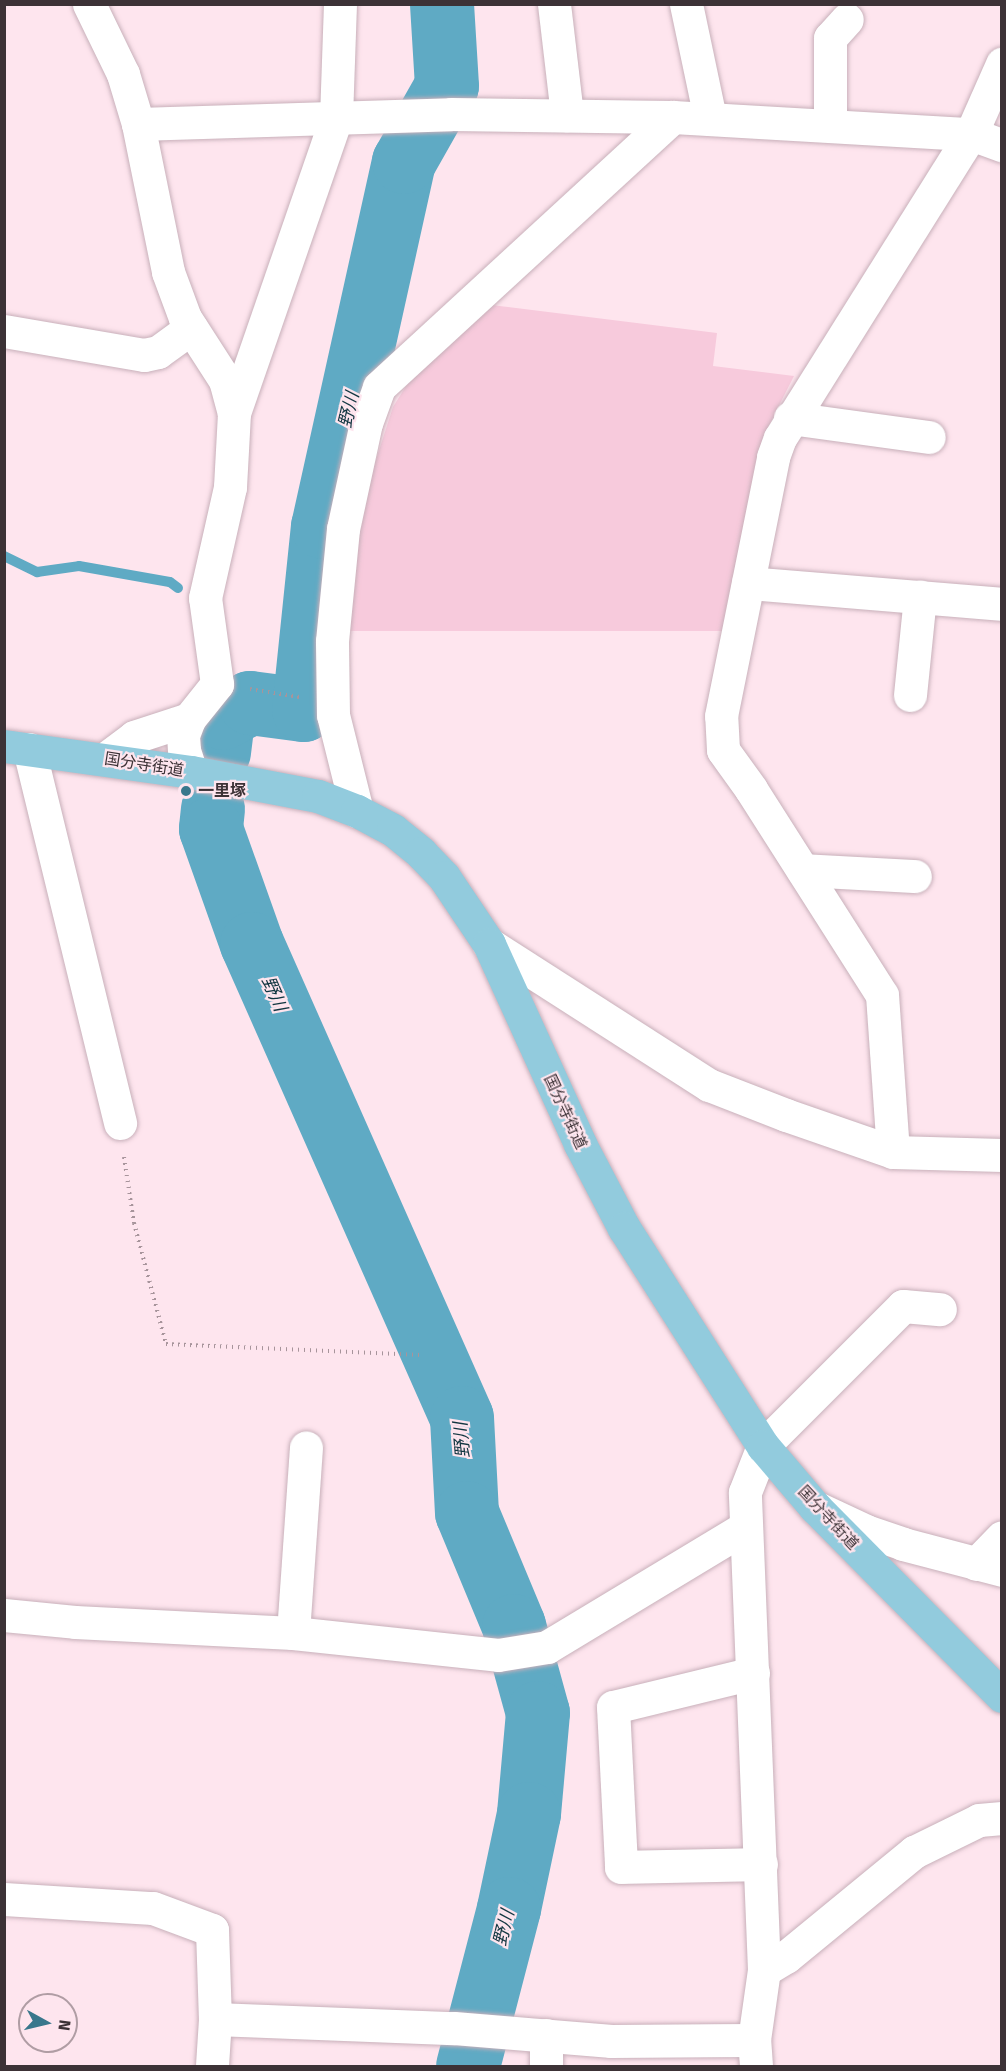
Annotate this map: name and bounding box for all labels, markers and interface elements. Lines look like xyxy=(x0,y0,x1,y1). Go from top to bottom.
water label: 野川 xyxy=(334,390,364,430)
street label: 国分寺街道 xyxy=(103,749,185,781)
place label: 一里塚 xyxy=(198,781,246,801)
marker: 一里塚 xyxy=(179,784,193,798)
water label: 野川 xyxy=(257,973,291,1015)
street label: 国分寺街道 xyxy=(539,1072,591,1152)
water label: 野川 xyxy=(450,1421,474,1459)
street label: 国分寺街道 xyxy=(794,1482,862,1554)
water label: 野川 xyxy=(489,1908,519,1948)
north arrow xyxy=(18,1993,78,2053)
text: N xyxy=(54,2019,74,2032)

